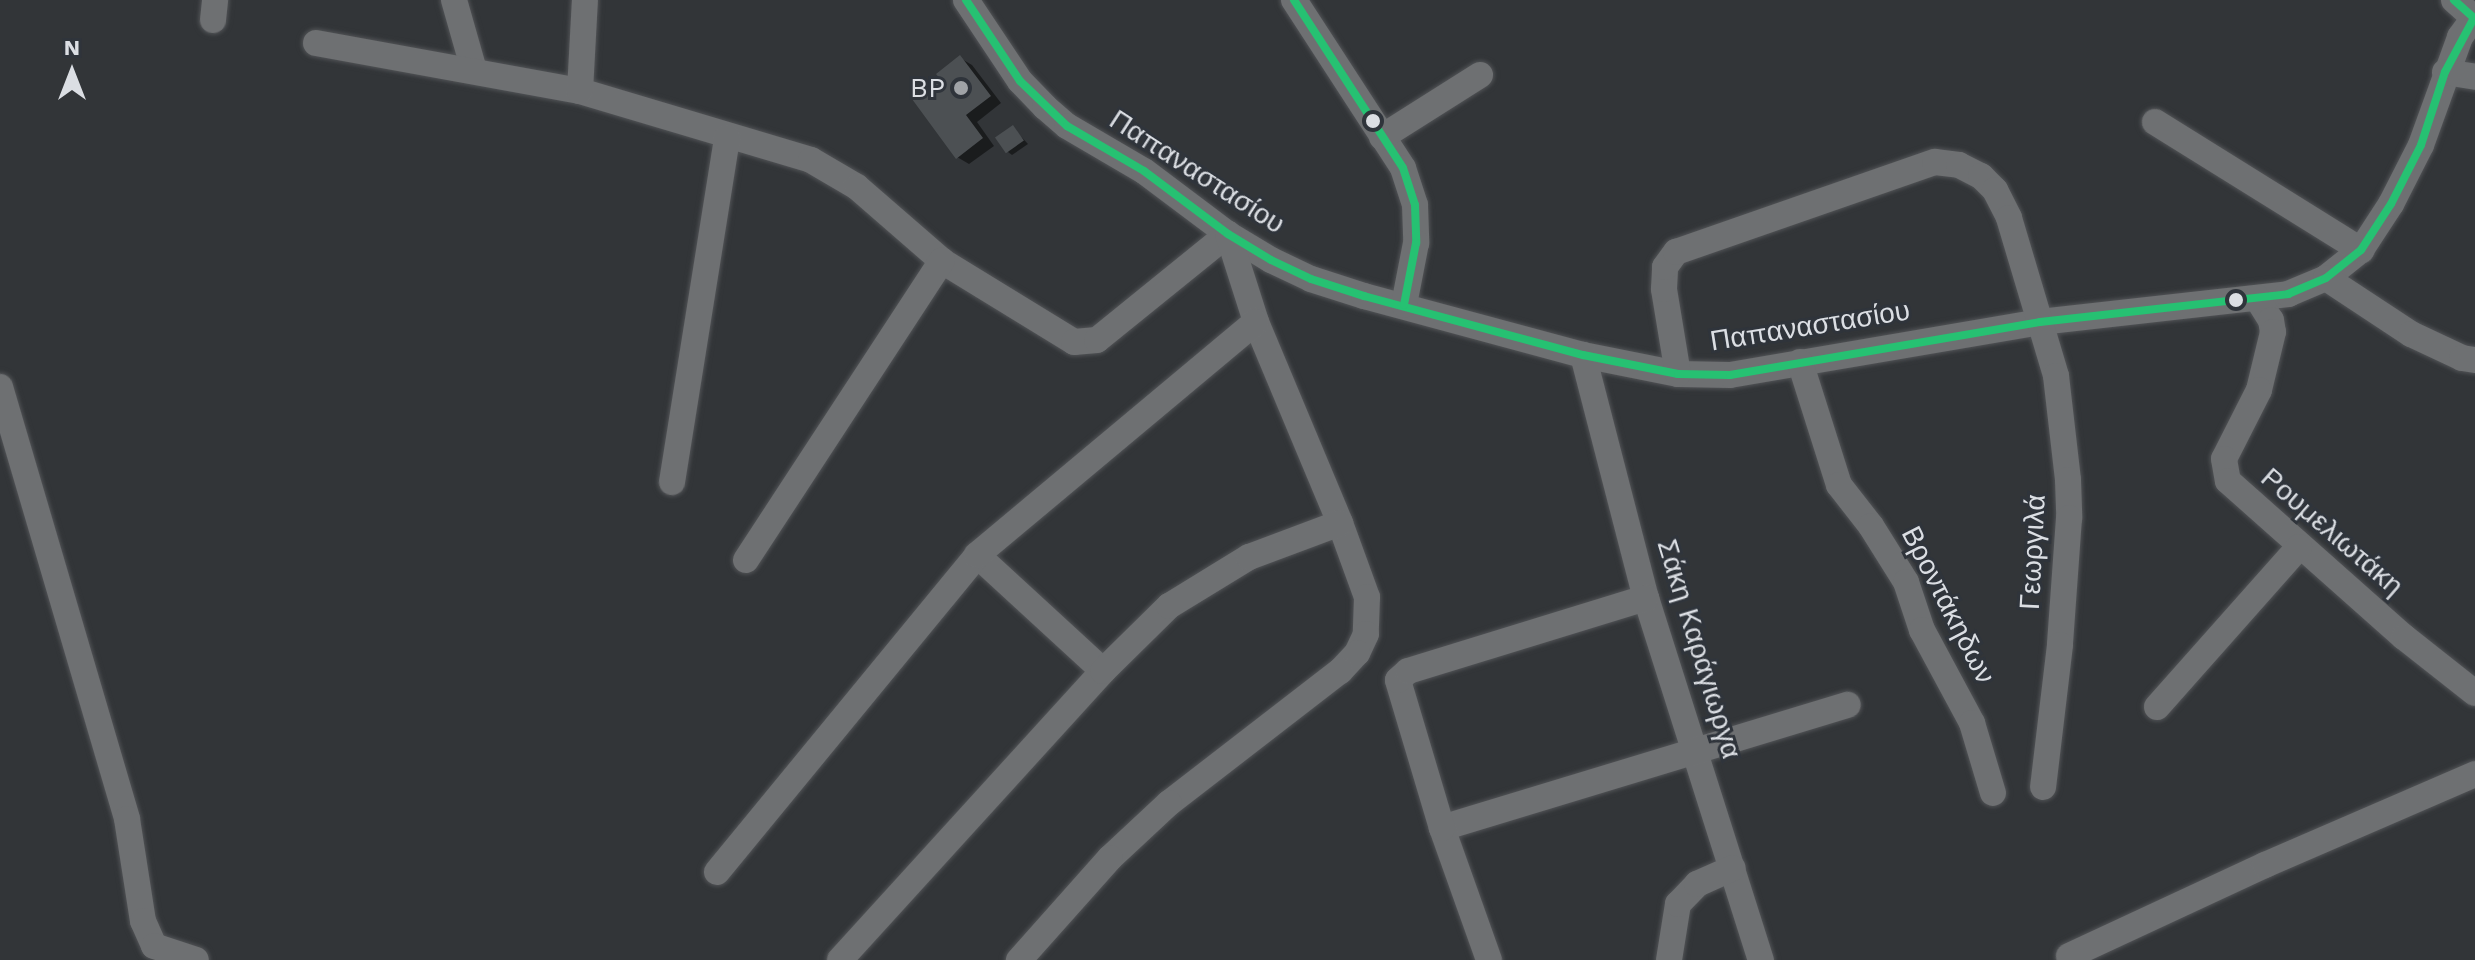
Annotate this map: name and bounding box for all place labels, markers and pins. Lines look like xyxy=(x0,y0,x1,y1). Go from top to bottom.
place label: BP xyxy=(910,71,945,105)
marker: BP xyxy=(952,79,970,97)
unlabelled marker xyxy=(1365,113,1381,129)
unlabelled marker xyxy=(2228,292,2244,308)

